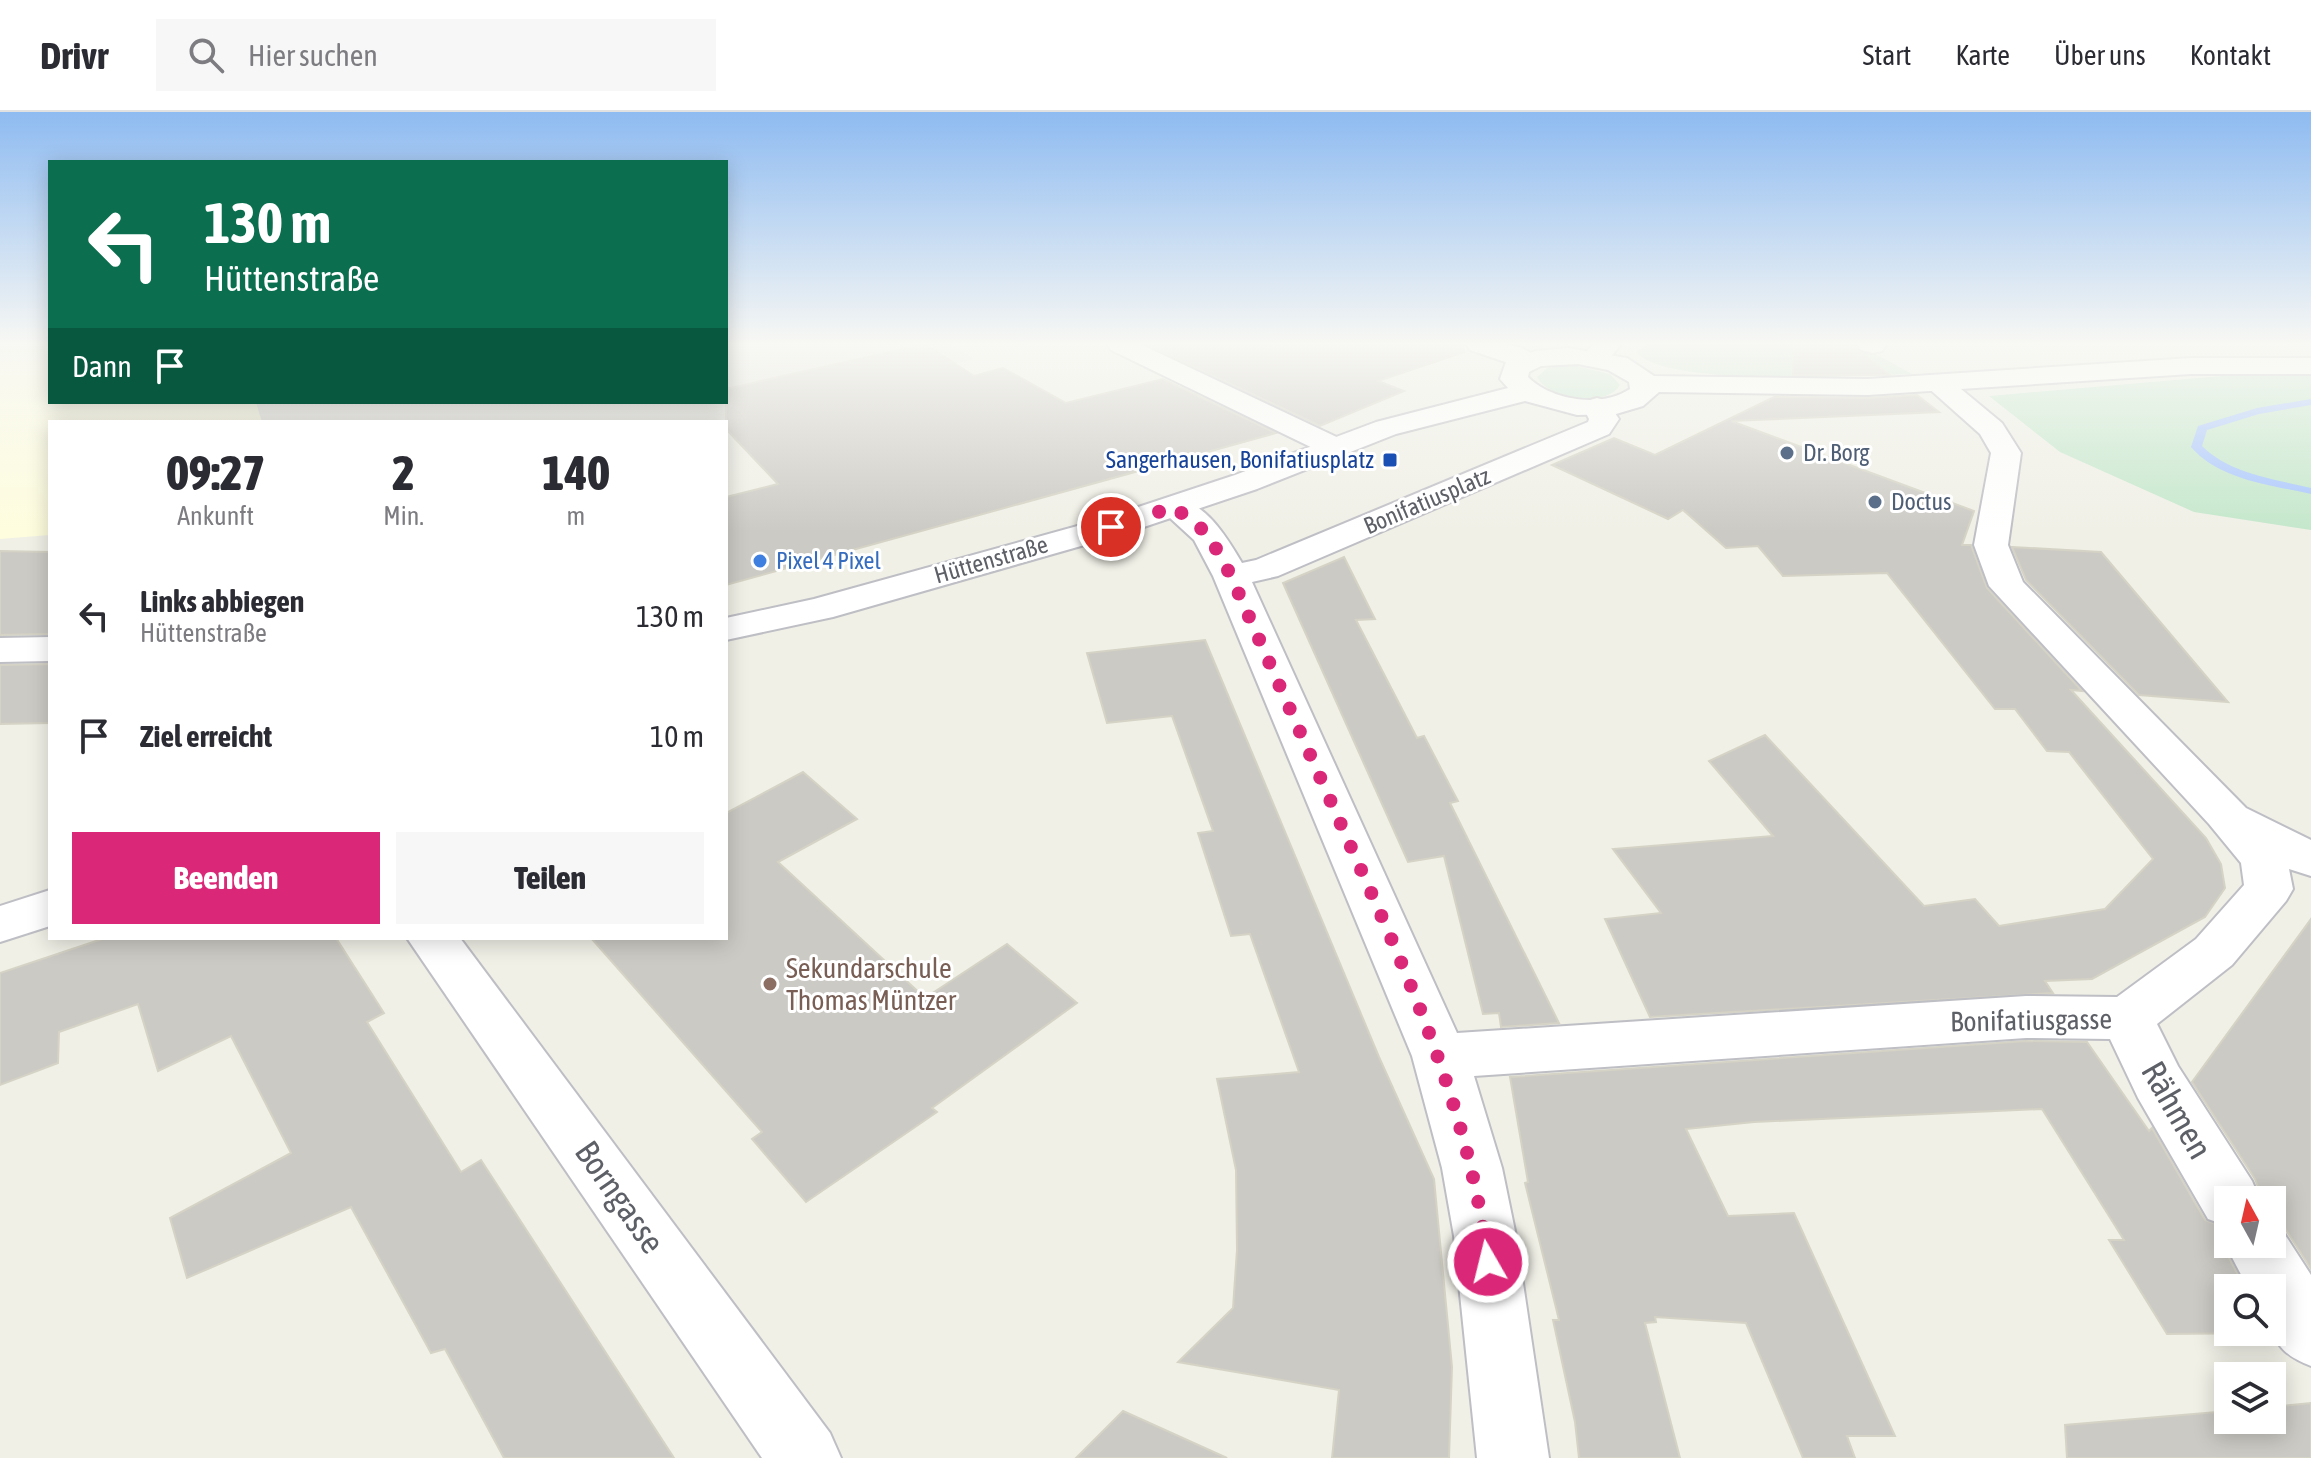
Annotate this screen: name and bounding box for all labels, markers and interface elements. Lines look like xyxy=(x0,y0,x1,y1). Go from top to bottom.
search box xyxy=(156,19,716,91)
icon: search xyxy=(184,33,228,77)
text: Drivr xyxy=(40,34,108,77)
text: Hier suchen xyxy=(248,38,378,72)
text: Start xyxy=(1862,39,1911,71)
text: Karte xyxy=(1955,39,2010,71)
text: Über uns xyxy=(2054,39,2146,71)
text: Kontakt xyxy=(2190,39,2271,71)
text: 130 m xyxy=(204,191,331,255)
icon: left xyxy=(72,192,176,296)
text: Hüttenstraße xyxy=(204,257,379,299)
icon: arrive xyxy=(148,344,192,388)
text: Dann xyxy=(72,349,132,383)
place label: Dr. Borg xyxy=(1803,439,1870,466)
marker: Dr. Borg xyxy=(1778,444,1796,462)
text: 09:27 xyxy=(166,445,265,500)
text: 2 xyxy=(392,445,415,500)
text: 140 xyxy=(542,445,610,500)
place label: Sangerhausen, Bonifatiusplatz xyxy=(1106,446,1374,473)
marker: Sangerhausen, Bonifatiusplatz xyxy=(1381,451,1399,469)
street label: Bonifatiusplatz xyxy=(1360,462,1494,539)
place label: Doctus xyxy=(1891,488,1952,515)
pin xyxy=(1077,493,1145,561)
marker: Doctus xyxy=(1866,493,1884,511)
text: Ankunft xyxy=(177,501,254,531)
text: Min. xyxy=(383,501,424,531)
text: m xyxy=(567,501,585,531)
icon: arrive xyxy=(1089,505,1133,549)
street label: Hüttenstraße xyxy=(931,530,1051,589)
place label: Pixel 4 Pixel xyxy=(776,547,882,574)
marker: Pixel 4 Pixel xyxy=(751,552,769,570)
text: Links abbiegen xyxy=(140,584,304,618)
icon: left xyxy=(72,594,116,638)
text: 130 m xyxy=(636,599,704,633)
text: Hüttenstraße xyxy=(140,618,267,648)
icon: arrive xyxy=(72,714,116,758)
text: Ziel erreicht xyxy=(140,719,272,753)
text: 10 m xyxy=(650,719,704,753)
button: Beenden xyxy=(72,832,380,924)
button: Teilen xyxy=(396,832,704,924)
place label: Sekundarschule Thomas Müntzer xyxy=(786,952,957,1016)
marker: Sekundarschule Thomas Müntzer xyxy=(761,975,779,993)
street label: Bonifatiusgasse xyxy=(1950,1003,2112,1037)
street label: Rähmen xyxy=(2134,1054,2221,1165)
street label: Borngasse xyxy=(568,1133,673,1260)
north arrow xyxy=(2214,1186,2286,1258)
map controls xyxy=(2214,1186,2286,1434)
position arrow xyxy=(1446,1220,1530,1304)
button: search xyxy=(2214,1274,2286,1346)
button: layers xyxy=(2214,1362,2286,1434)

